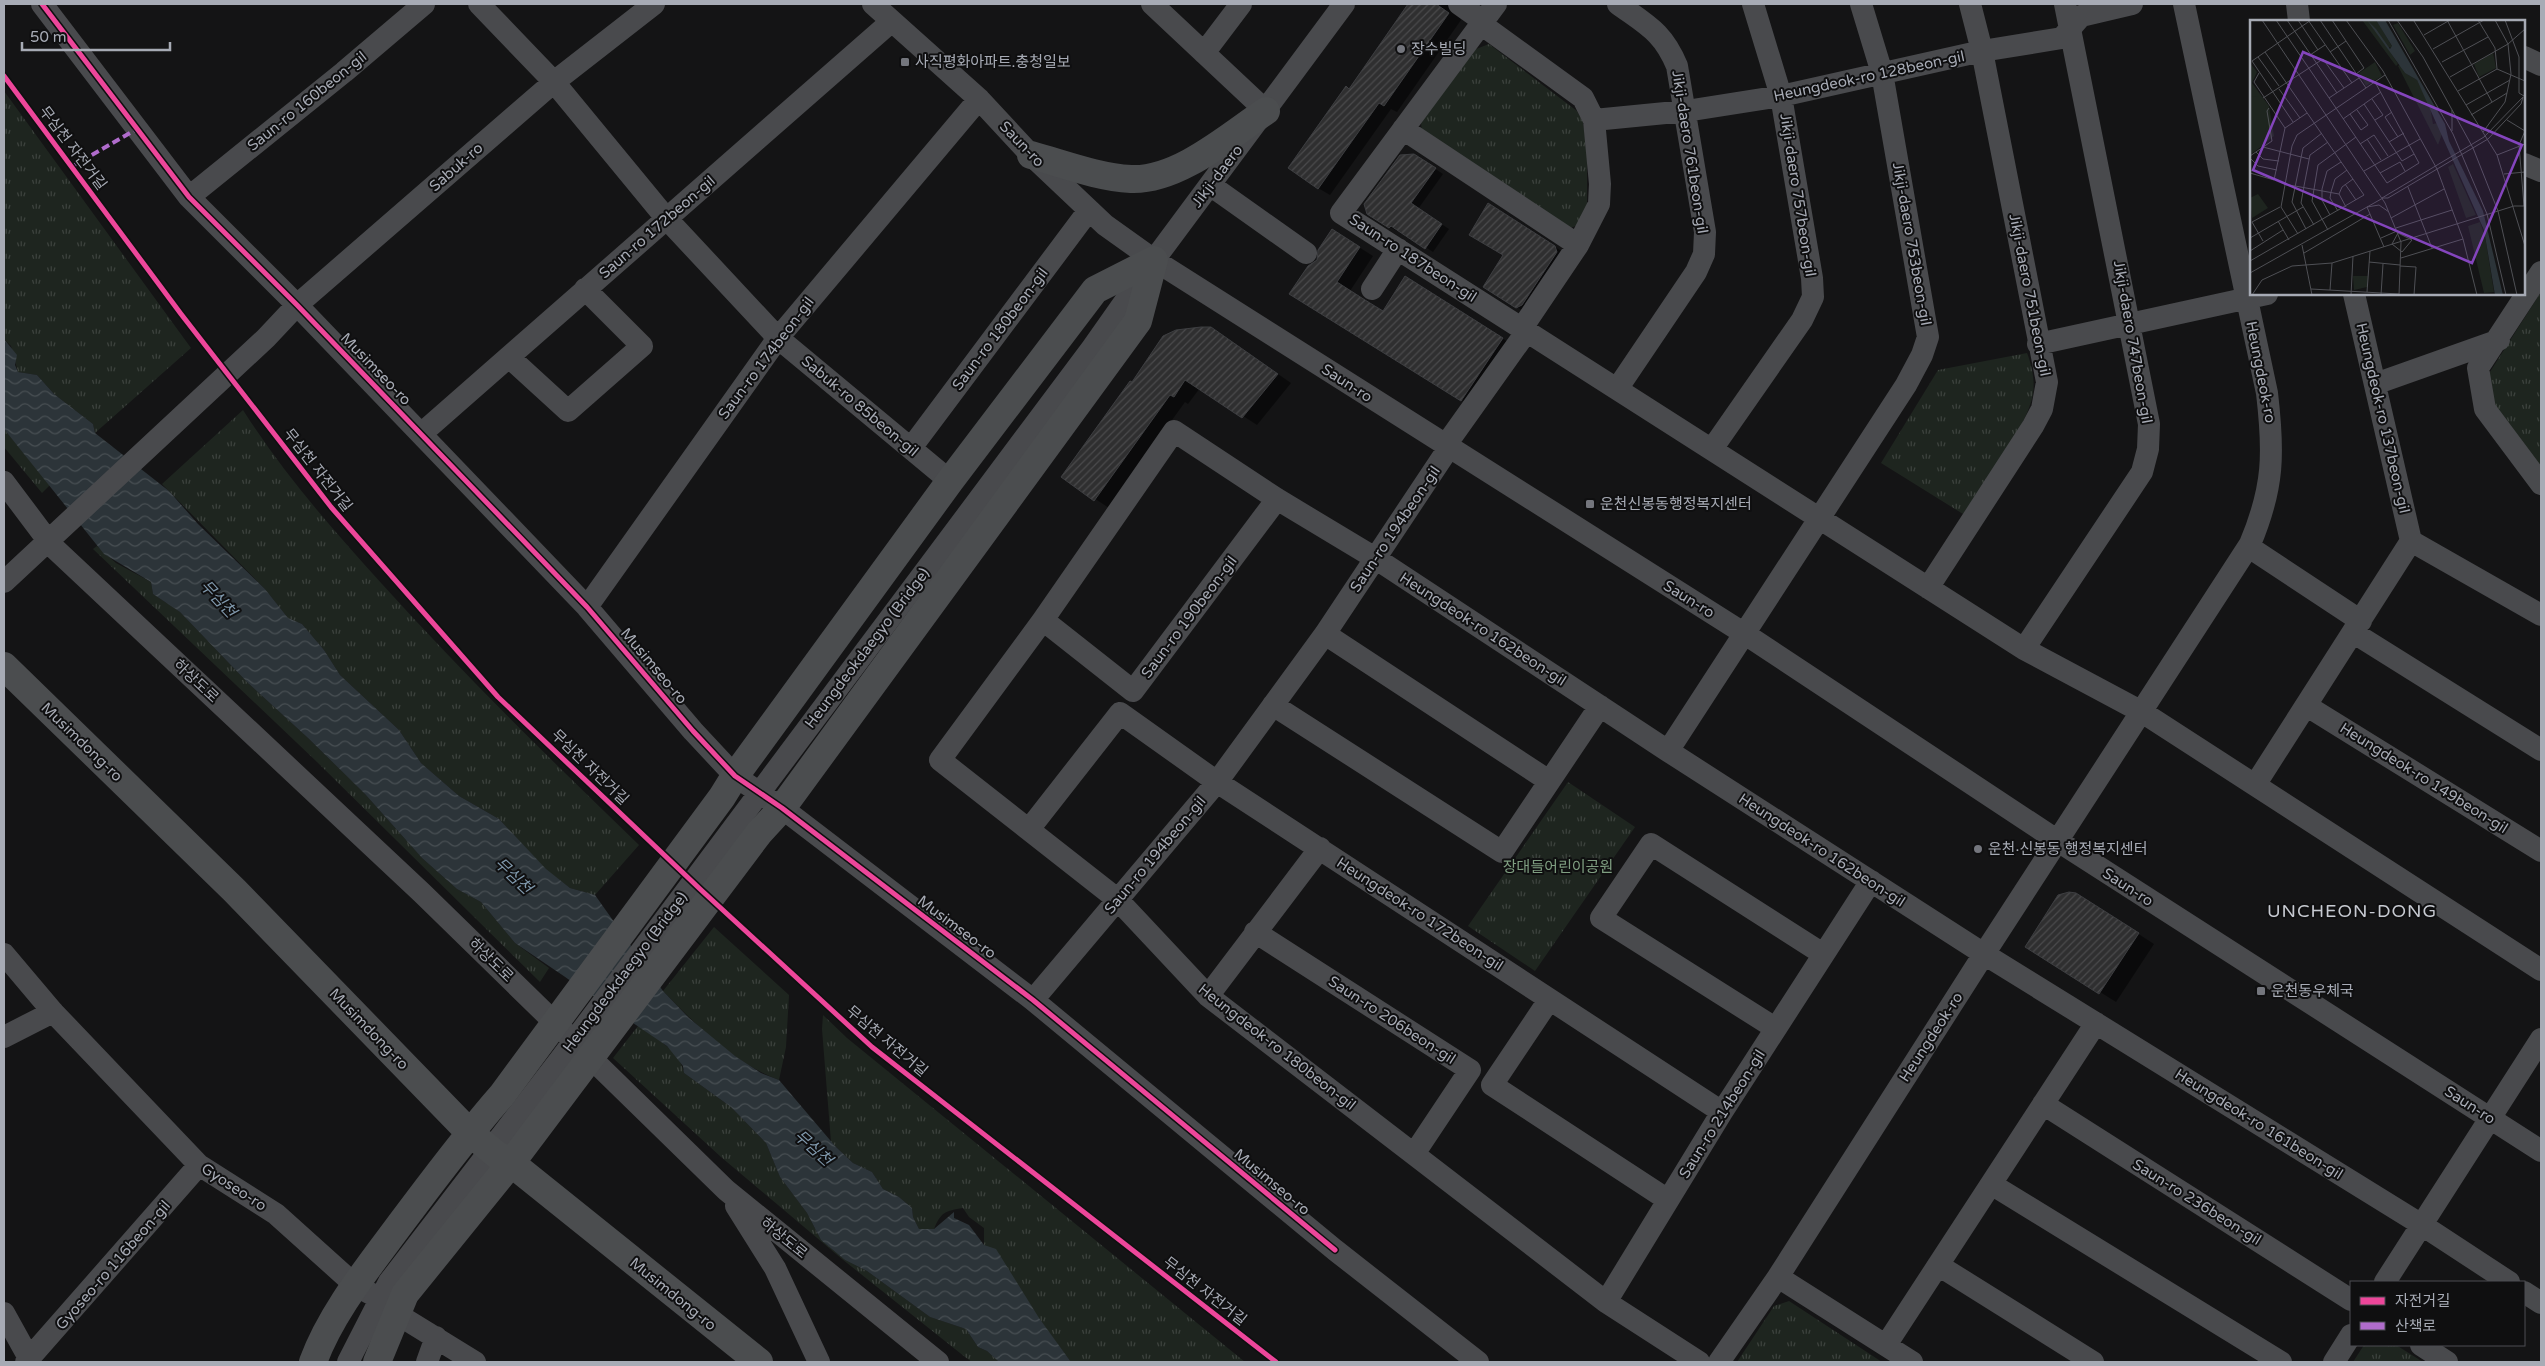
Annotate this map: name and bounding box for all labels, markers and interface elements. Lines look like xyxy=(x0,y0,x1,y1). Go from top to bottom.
scale bar xyxy=(22,20,170,52)
inset map xyxy=(2250,20,2525,295)
text: 50 m xyxy=(30,28,67,46)
place label: 장수빌딩 xyxy=(1411,40,1466,58)
marker: 장수빌딩 xyxy=(1395,43,1407,55)
street label: Saun-ro 160beon-gil xyxy=(244,47,370,155)
street label: Heungdeok-ro 128beon-gil xyxy=(1772,47,1966,105)
place label: 사직평화아파트.충청일보 xyxy=(915,53,1071,71)
marker: 사직평화아파트.충청일보 xyxy=(899,56,911,68)
street label: Jikji-daero 761beon-gil xyxy=(1668,69,1712,235)
street label: 무심천 자전거길 xyxy=(36,102,110,194)
street label: Jikji-daero 757beon-gil xyxy=(1776,112,1820,278)
street label: Saun-ro xyxy=(996,117,1048,171)
street label: Sabuk-ro xyxy=(425,139,487,195)
street label: Jikji-daero xyxy=(1188,141,1246,211)
street label: Jikji-daero 753beon-gil xyxy=(1889,161,1935,327)
street label: Saun-ro 172beon-gil xyxy=(595,172,719,282)
street label: Saun-ro 187beon-gil xyxy=(1346,210,1480,306)
street label: Jikji-daero 751beon-gil xyxy=(2005,212,2055,378)
street label: Jikji-daero 747beon-gil xyxy=(2110,259,2156,425)
street label: Saun-ro 180beon-gil xyxy=(948,264,1052,394)
street label: Saun-ro 174beon-gil xyxy=(714,293,818,423)
street label: Heungdeok-ro xyxy=(2242,320,2280,424)
street label: Heungdeok-ro 137beon-gil xyxy=(2352,321,2414,515)
street label: Musimseo-ro xyxy=(337,329,415,409)
street label: Sabuk-ro 85beon-gil xyxy=(798,352,922,460)
street label: Saun-ro xyxy=(1318,360,1376,406)
street label: 무심천 자전거길 xyxy=(280,425,356,515)
street label: Saun-ro 194beon-gil xyxy=(1346,463,1444,595)
place label: 운천신봉동행정복지센터 xyxy=(1600,495,1752,513)
marker: 운천신봉동행정복지센터 xyxy=(1584,498,1596,510)
street label: Saun-ro 190beon-gil xyxy=(1137,552,1241,682)
street label: Heungdeokdaegyo (Bridge) xyxy=(801,564,933,732)
street label: Heungdeok-ro 162beon-gil xyxy=(1396,568,1570,690)
water label: 무심천 xyxy=(196,576,242,624)
street label: Saun-ro xyxy=(1660,576,1718,622)
street label: Musimseo-ro xyxy=(617,624,691,708)
street label: 하상도로 xyxy=(170,656,222,706)
street label: Musimdong-ro xyxy=(38,699,126,785)
street label: Heungdeok-ro 149beon-gil xyxy=(2337,719,2511,837)
street label: 무심천 자전거길 xyxy=(548,726,632,808)
street label: Heungdeok-ro 162beon-gil xyxy=(1735,789,1909,911)
street label: Saun-ro 194beon-gil xyxy=(1101,792,1209,918)
place label: 운천·신봉동 행정복지센터 xyxy=(1988,840,2148,858)
marker: 운천·신봉동 행정복지센터 xyxy=(1972,843,1984,855)
street label: Heungdeok-ro 172beon-gil xyxy=(1333,853,1507,975)
water label: 무심천 xyxy=(490,854,538,900)
park label: 장대들어린이공원 xyxy=(1503,858,1613,876)
street label: Saun-ro xyxy=(2099,864,2157,910)
street label: Heungdeokdaegyo (Bridge) xyxy=(559,888,691,1056)
street label: Musimseo-ro xyxy=(914,892,1000,962)
district label: UNCHEON-DONG xyxy=(2267,900,2437,922)
street label: 하상도로 xyxy=(465,934,517,986)
street label: Saun-ro 206beon-gil xyxy=(1325,972,1459,1068)
street label: Heungdeok-ro 180beon-gil xyxy=(1195,980,1359,1114)
place label: 운천동우체국 xyxy=(2271,982,2354,1000)
street label: Musimdong-ro xyxy=(326,985,412,1073)
marker: 운천동우체국 xyxy=(2255,985,2267,997)
street label: Heungdeok-ro xyxy=(1895,989,1967,1085)
street label: 무심천 자전거길 xyxy=(843,1002,931,1080)
street label: Saun-ro 214beon-gil xyxy=(1675,1046,1769,1182)
street label: Heungdeok-ro 161beon-gil xyxy=(2172,1065,2346,1183)
street label: Saun-ro xyxy=(2441,1082,2499,1128)
water label: 무심천 xyxy=(790,1126,838,1172)
street label: Musimseo-ro xyxy=(1230,1145,1314,1219)
street label: Saun-ro 236beon-gil xyxy=(2129,1155,2265,1249)
street label: Gyoseo-ro xyxy=(198,1159,270,1215)
street label: Gyoseo-ro 116beon-gil xyxy=(52,1197,174,1333)
street label: 하상도로 xyxy=(757,1214,811,1262)
street label: 무심천 자전거길 xyxy=(1160,1253,1250,1329)
street label: Musimdong-ro xyxy=(626,1254,720,1334)
legend xyxy=(2350,1281,2525,1346)
text: 자전거길 xyxy=(2395,1292,2450,1310)
text: 산책로 xyxy=(2395,1317,2436,1335)

